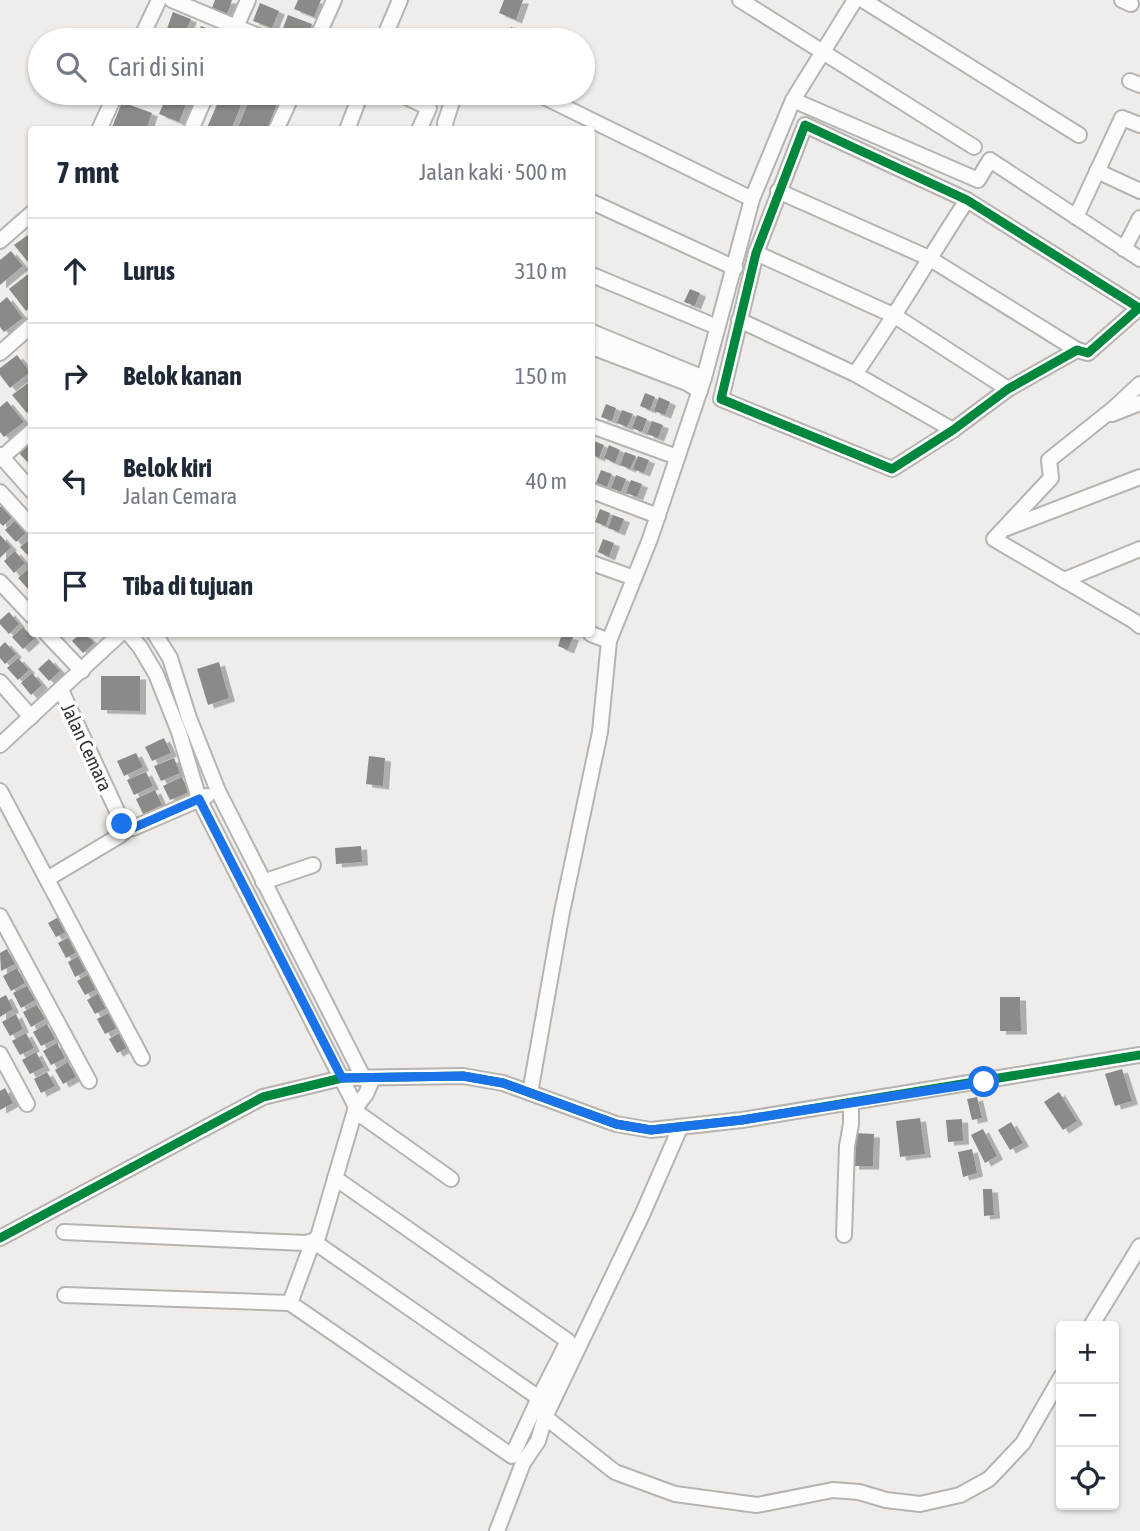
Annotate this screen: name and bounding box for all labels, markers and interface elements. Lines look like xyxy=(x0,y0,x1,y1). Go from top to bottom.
search box xyxy=(28,28,595,105)
icon: search xyxy=(52,48,90,86)
text: Cari di sini xyxy=(108,52,205,82)
text: 7 mnt xyxy=(56,155,119,189)
text: Jalan kaki · 500 m xyxy=(419,159,567,185)
icon: ahead xyxy=(56,252,94,290)
text: Lurus xyxy=(123,256,175,286)
text: 310 m xyxy=(515,258,567,284)
icon: right xyxy=(56,357,94,395)
text: Belok kanan xyxy=(123,361,242,391)
text: 150 m xyxy=(515,363,567,389)
text: Belok kiri xyxy=(123,453,212,483)
icon: left xyxy=(56,462,94,500)
text: 40 m xyxy=(526,468,567,494)
text: Jalan Cemara xyxy=(123,483,237,509)
icon: arrive xyxy=(56,567,94,605)
text: Tiba di tujuan xyxy=(123,571,253,601)
street label: Jalan Cemara xyxy=(57,700,117,794)
route end xyxy=(106,808,137,839)
route start xyxy=(968,1066,999,1097)
map controls xyxy=(1056,1321,1119,1510)
button: + xyxy=(1056,1321,1119,1384)
button: − xyxy=(1056,1384,1119,1447)
button: locate xyxy=(1056,1447,1119,1510)

